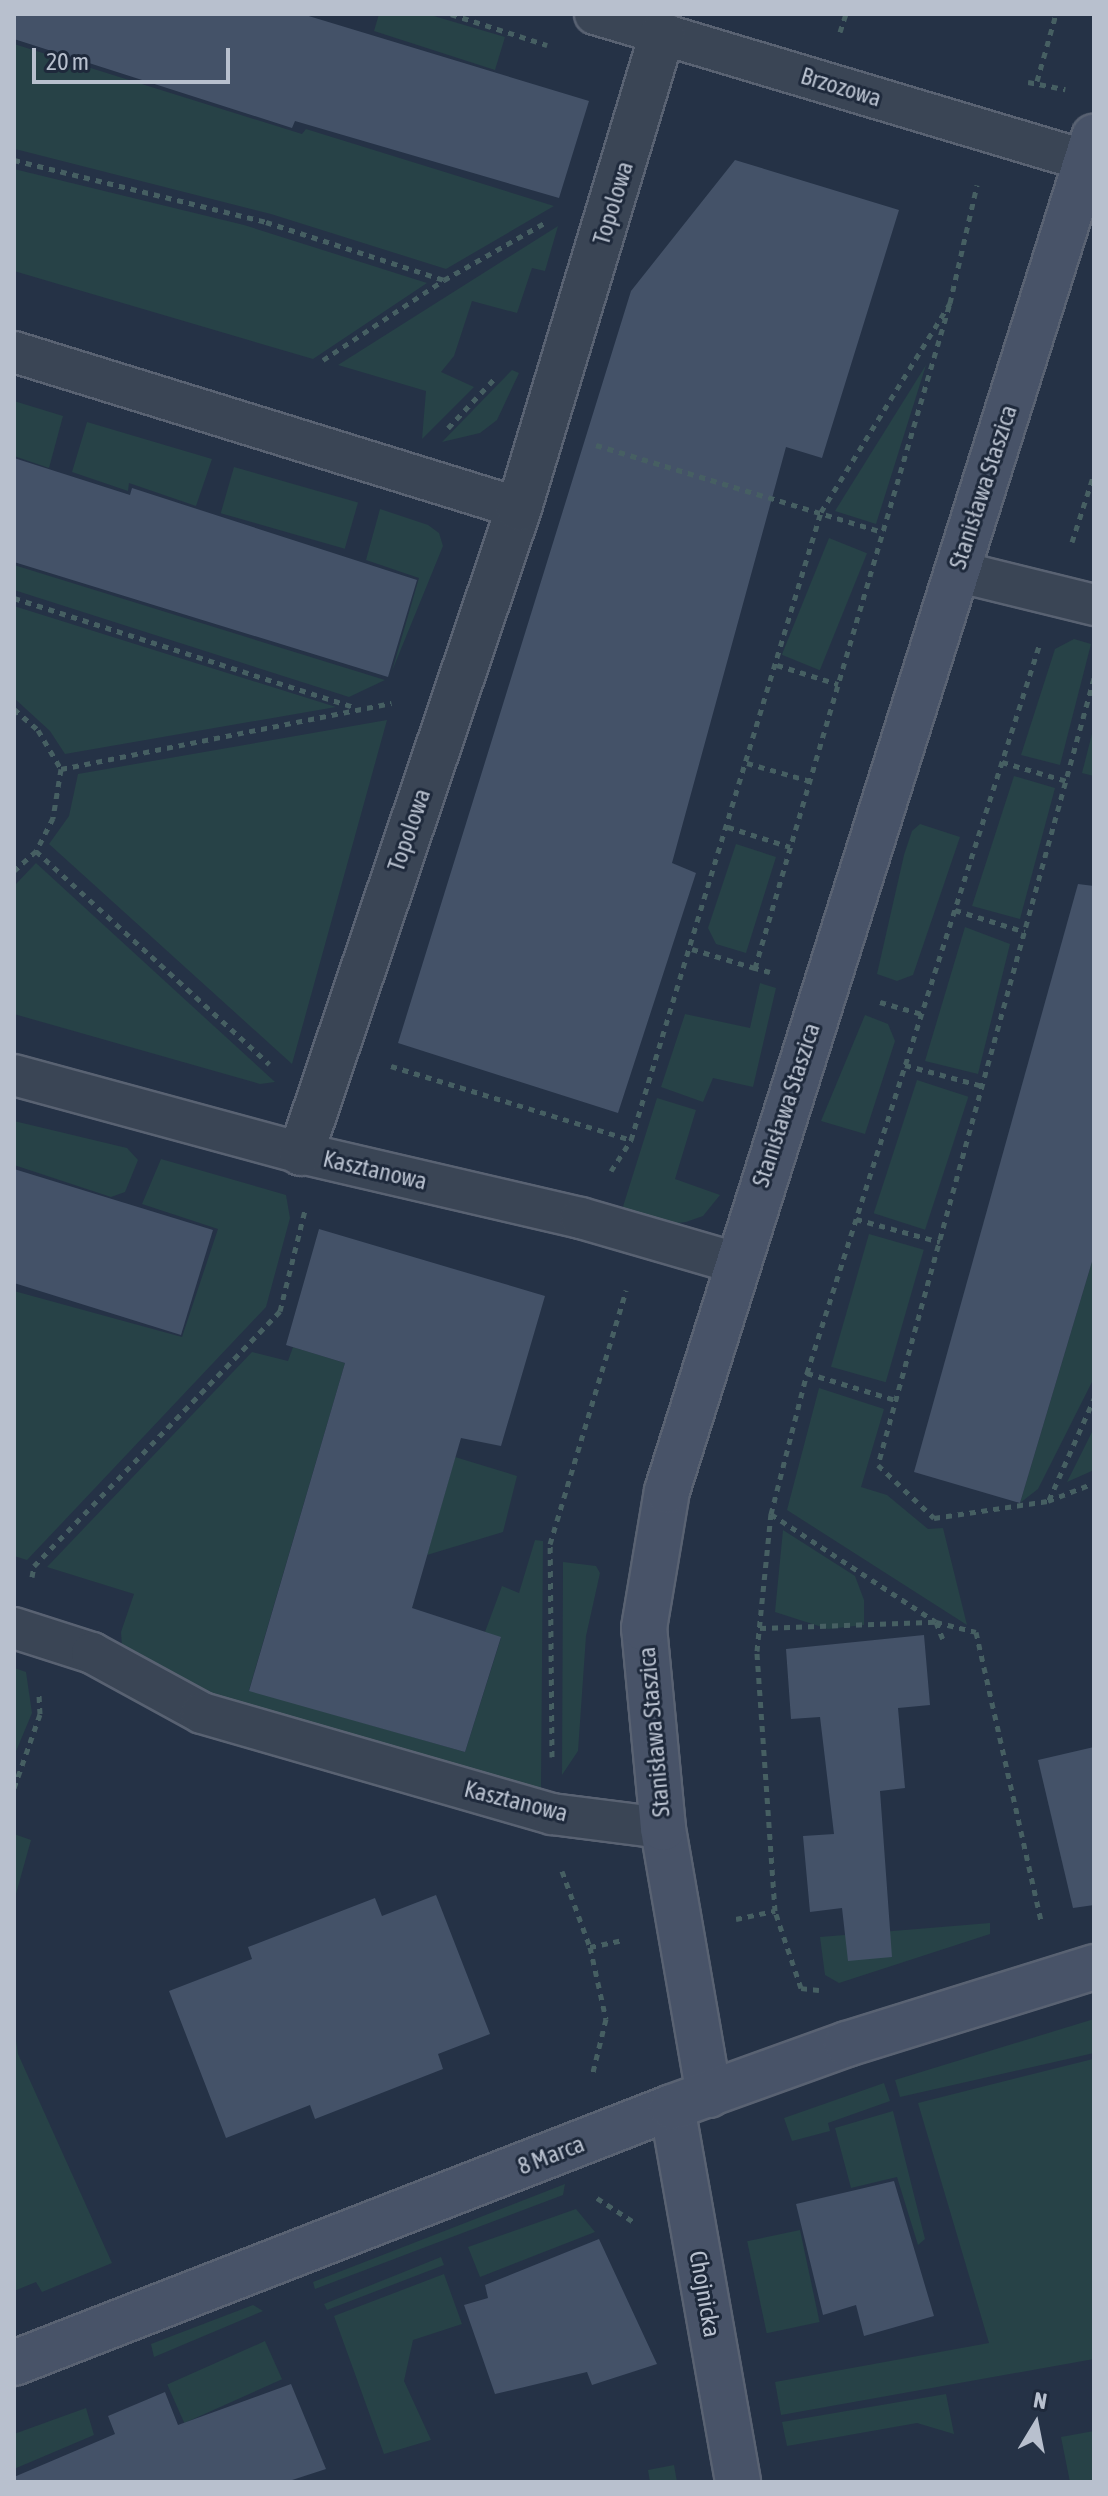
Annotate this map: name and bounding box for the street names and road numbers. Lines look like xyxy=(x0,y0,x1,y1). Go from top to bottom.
street label: Brzozowa xyxy=(797,61,885,113)
street label: Topolowa xyxy=(587,158,639,248)
street label: Stanisława Staszica xyxy=(943,401,1023,573)
street label: Topolowa xyxy=(381,785,437,875)
street label: Stanisława Staszica xyxy=(746,1019,826,1191)
street label: Kasztanowa xyxy=(320,1144,430,1196)
street label: Stanisława Staszica xyxy=(632,1646,676,1818)
street label: Kasztanowa xyxy=(461,1774,571,1828)
street label: 8 Marca xyxy=(514,2129,588,2181)
street label: Chojnicka xyxy=(683,2249,727,2339)

